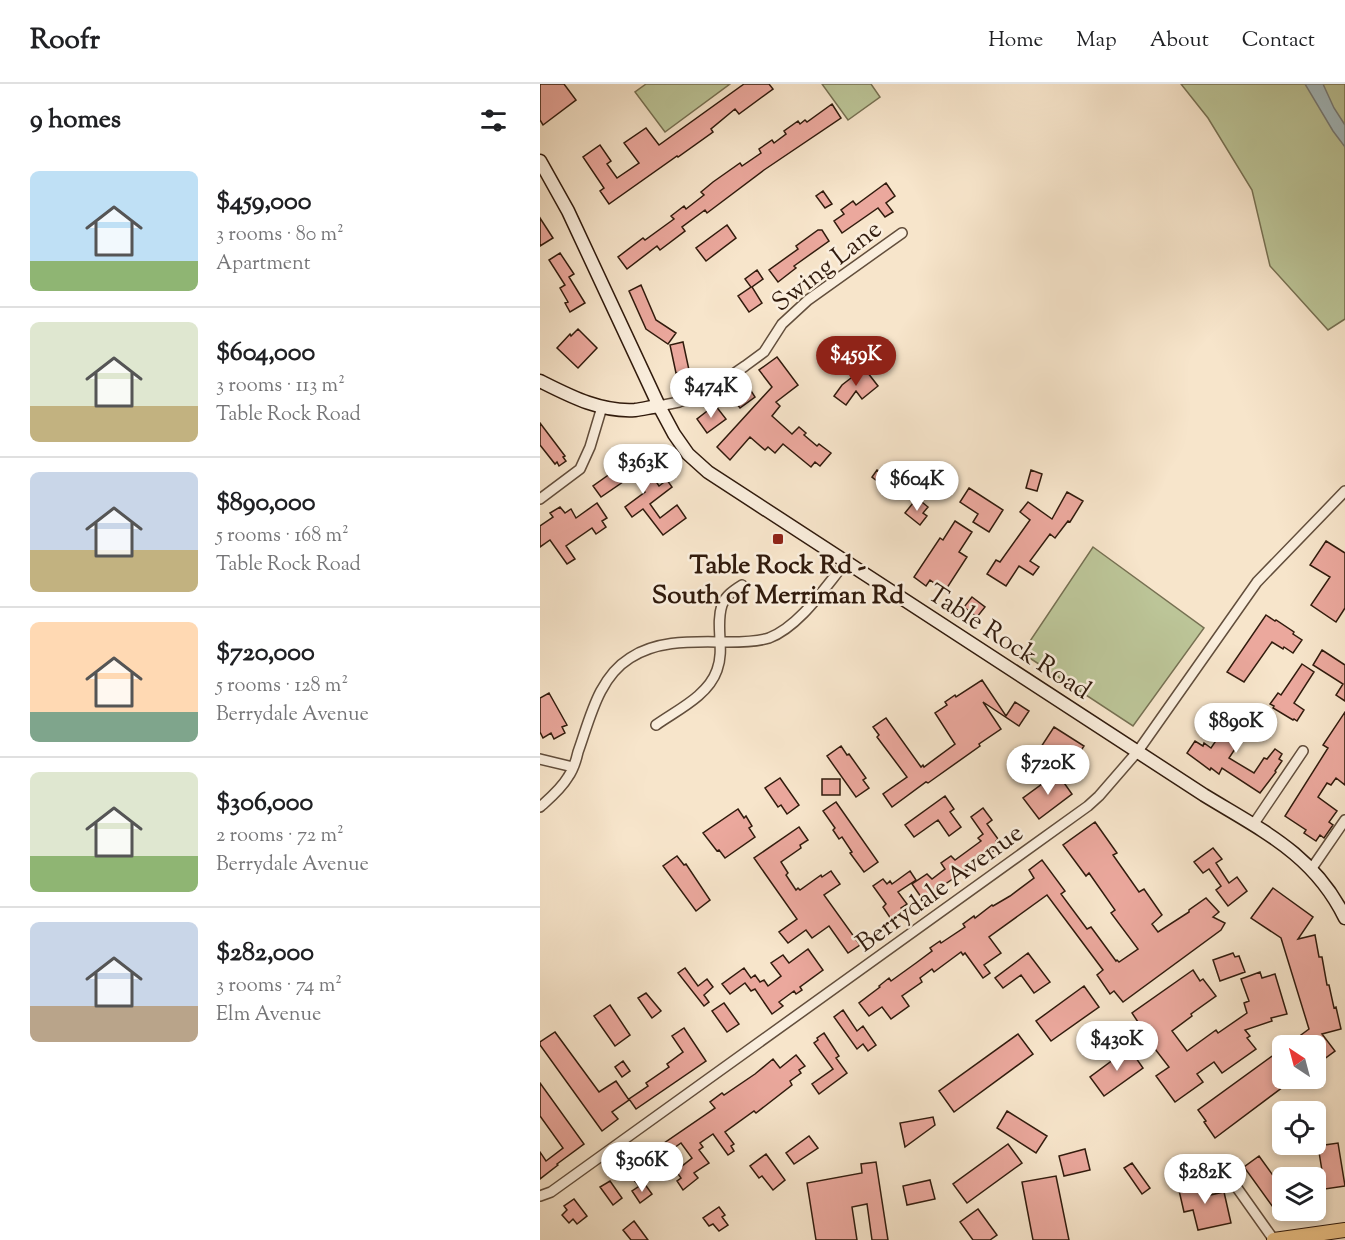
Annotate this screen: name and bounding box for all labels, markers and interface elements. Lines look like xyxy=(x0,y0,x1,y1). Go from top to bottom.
text: Roofr xyxy=(30,21,100,61)
text: Home xyxy=(988,26,1043,56)
text: Map xyxy=(1076,26,1117,56)
text: About xyxy=(1150,26,1209,56)
text: Contact xyxy=(1242,26,1315,56)
text: 9 homes xyxy=(30,102,121,139)
icon: filters xyxy=(477,104,510,137)
text: $459,000 xyxy=(216,184,312,221)
icon: home xyxy=(78,195,150,267)
street label: Swing Lane xyxy=(765,212,890,322)
text: 3 rooms · 80 m² xyxy=(216,221,344,250)
text: Apartment xyxy=(216,250,311,279)
text: $604,000 xyxy=(216,335,315,372)
pin: $459K xyxy=(814,336,898,387)
text: $459K xyxy=(830,341,882,370)
icon: home xyxy=(78,346,150,418)
pin: $474K xyxy=(669,368,753,419)
text: 3 rooms · 113 m² xyxy=(216,372,345,401)
text: $474K xyxy=(684,373,738,402)
text: Table Rock Road xyxy=(216,401,361,430)
pin: $363K xyxy=(601,444,685,495)
text: $363K xyxy=(617,449,669,478)
pin: $604K xyxy=(875,461,959,512)
text: $604K xyxy=(890,466,944,495)
text: $890,000 xyxy=(216,485,316,522)
icon: home xyxy=(78,496,150,568)
text: 5 rooms · 168 m² xyxy=(216,522,349,551)
marker: Table Rock Rd - South of Merriman Rd xyxy=(771,532,785,546)
place label: Table Rock Rd - South of Merriman Rd xyxy=(652,548,905,615)
text: Table Rock Road xyxy=(216,551,361,580)
street label: Table Rock Road xyxy=(920,576,1098,710)
text: $720,000 xyxy=(216,635,315,672)
icon: home xyxy=(78,646,150,718)
text: 5 rooms · 128 m² xyxy=(216,672,348,701)
text: Berrydale Avenue xyxy=(216,701,369,730)
pin: $890K xyxy=(1194,703,1278,754)
text: $890K xyxy=(1208,708,1264,737)
pin: $720K xyxy=(1006,745,1090,796)
text: $720K xyxy=(1021,750,1075,779)
text: $306,000 xyxy=(216,785,313,822)
icon: home xyxy=(78,796,150,868)
street label: Berrydale Avenue xyxy=(849,816,1032,962)
text: 2 rooms · 72 m² xyxy=(216,822,344,851)
text: Berrydale Avenue xyxy=(216,851,369,880)
text: $282,000 xyxy=(216,935,314,972)
icon: home xyxy=(78,946,150,1018)
text: 3 rooms · 74 m² xyxy=(216,972,342,1001)
text: Elm Avenue xyxy=(216,1001,321,1030)
pin: $430K xyxy=(1075,1021,1159,1072)
text: $430K xyxy=(1090,1026,1144,1055)
north arrow xyxy=(1272,1035,1326,1089)
map controls xyxy=(1272,1035,1326,1221)
button: locate xyxy=(1272,1101,1326,1155)
pin: $306K xyxy=(600,1142,684,1193)
text: $306K xyxy=(615,1147,669,1176)
pin: $282K xyxy=(1163,1154,1247,1205)
text: $282K xyxy=(1178,1159,1232,1188)
button: layers xyxy=(1272,1167,1326,1221)

